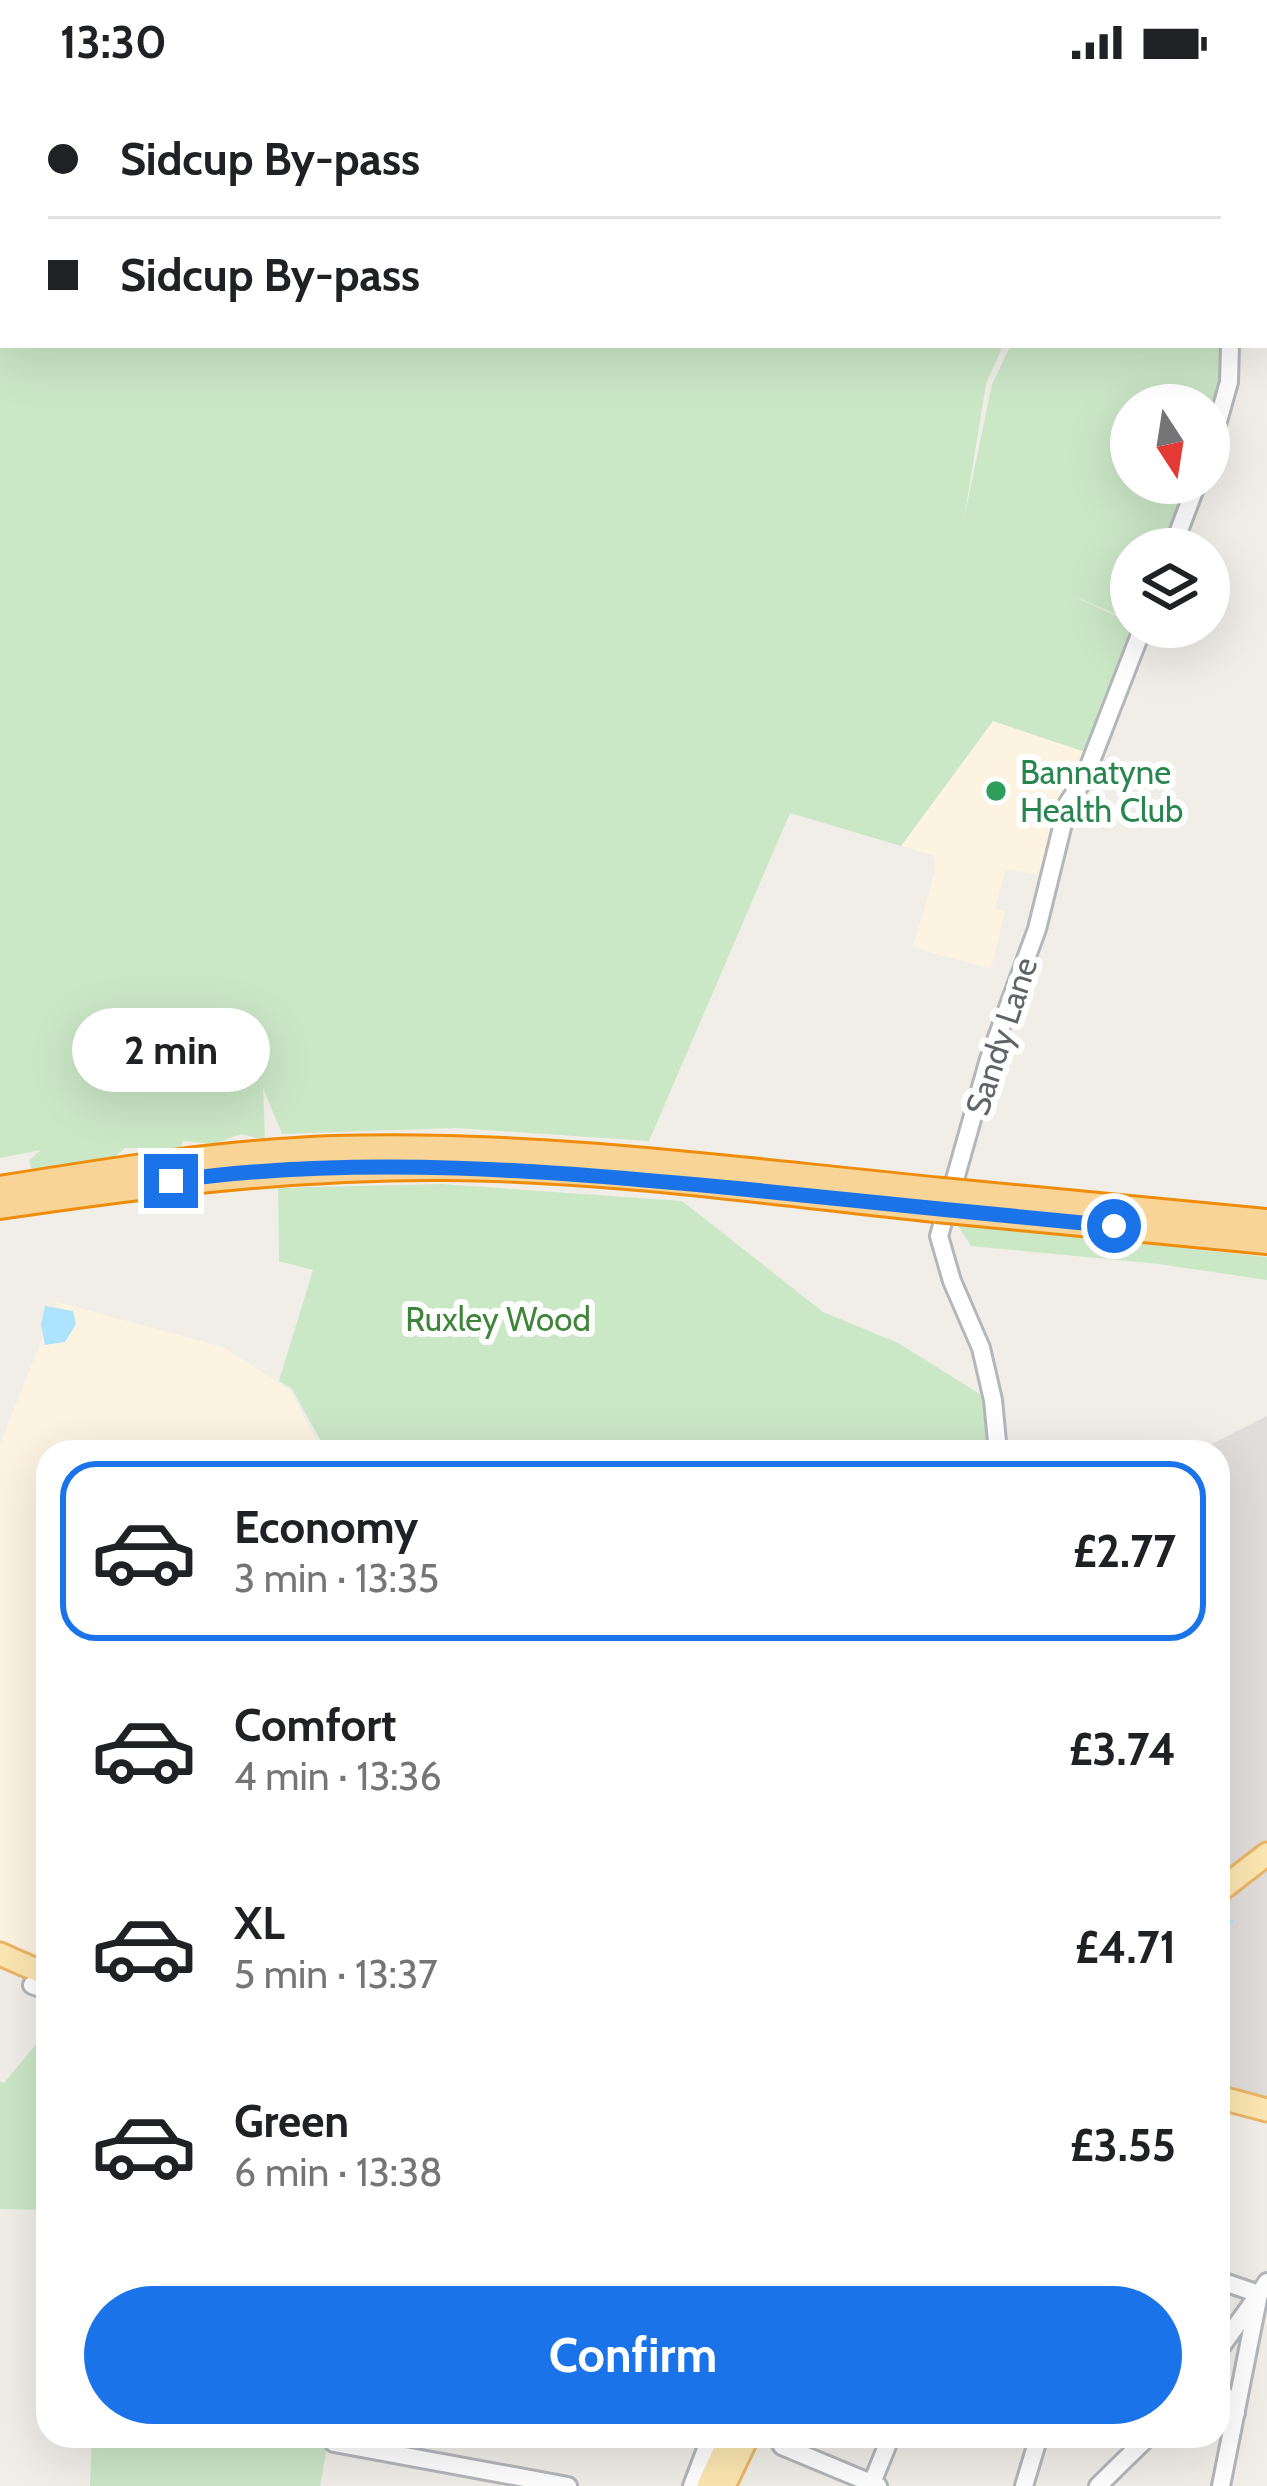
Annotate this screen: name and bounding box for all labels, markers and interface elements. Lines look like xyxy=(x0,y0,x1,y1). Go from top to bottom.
text: 13:30 xyxy=(60,15,167,69)
text: Sidcup By-pass xyxy=(120,132,420,186)
text: Sidcup By-pass xyxy=(120,248,420,302)
north arrow xyxy=(1110,384,1230,504)
map controls xyxy=(1110,384,1230,648)
button: layers xyxy=(1110,528,1230,648)
place label: Bannatyne Health Club xyxy=(1020,752,1183,830)
marker: Bannatyne Health Club xyxy=(983,778,1009,804)
street label: Sandy Lane xyxy=(957,952,1045,1120)
callout: 2 min xyxy=(72,1007,270,1091)
text: 2 min xyxy=(124,1026,218,1074)
route end xyxy=(144,1154,198,1208)
route start xyxy=(1087,1199,1141,1253)
park label: Ruxley Wood xyxy=(405,1299,591,1339)
icon: car xyxy=(90,1497,198,1605)
text: Economy xyxy=(234,1500,418,1554)
text: £2.77 xyxy=(1073,1524,1176,1578)
text: 3 min · 13:35 xyxy=(234,1554,439,1602)
icon: car xyxy=(90,1695,198,1803)
text: Comfort xyxy=(234,1698,397,1752)
text: £3.74 xyxy=(1069,1722,1176,1776)
text: 4 min · 13:36 xyxy=(234,1752,442,1800)
icon: car xyxy=(90,1893,198,2001)
text: XL xyxy=(234,1896,285,1950)
text: £4.71 xyxy=(1075,1920,1176,1974)
text: 5 min · 13:37 xyxy=(234,1950,438,1998)
icon: car xyxy=(90,2091,198,2199)
text: Green xyxy=(234,2094,349,2148)
text: £3.55 xyxy=(1070,2118,1176,2172)
text: 6 min · 13:38 xyxy=(234,2148,443,2196)
button: Confirm xyxy=(84,2286,1182,2424)

